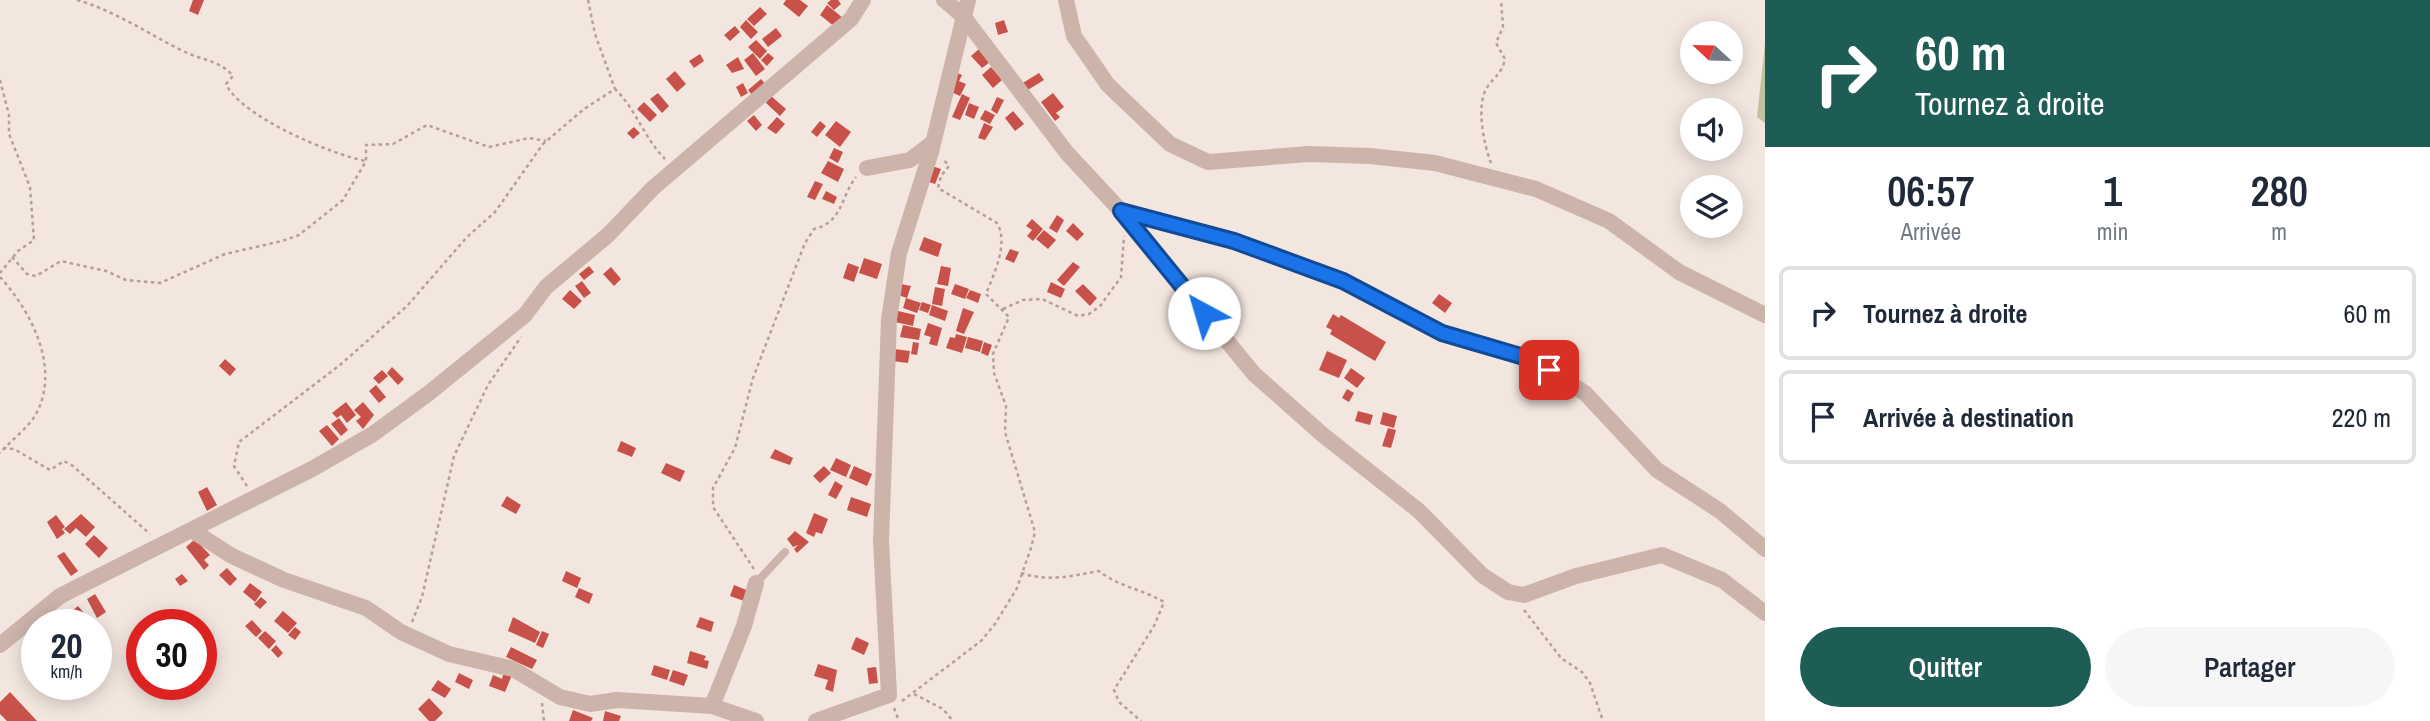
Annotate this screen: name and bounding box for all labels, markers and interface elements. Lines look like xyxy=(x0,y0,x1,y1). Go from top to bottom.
text: 60 m xyxy=(1915,19,2007,85)
north arrow xyxy=(1680,21,1743,84)
map controls xyxy=(1680,21,1743,238)
icon: right xyxy=(1800,28,1891,119)
text: Tournez à droite xyxy=(1915,82,2105,125)
button: sound xyxy=(1680,98,1743,161)
text: 06:57 xyxy=(1887,163,1975,219)
text: 1 xyxy=(2103,163,2122,219)
text: 280 xyxy=(2250,163,2308,219)
button: layers xyxy=(1680,175,1743,238)
text: Arrivée xyxy=(1900,216,1961,247)
text: min xyxy=(2097,216,2128,247)
text: m xyxy=(2271,216,2287,247)
position arrow xyxy=(1167,276,1241,350)
icon: right xyxy=(1804,294,1842,332)
text: Tournez à droite xyxy=(1863,296,2027,331)
text: 60 m xyxy=(2344,296,2391,331)
pin xyxy=(1519,340,1579,400)
icon: arrive xyxy=(1530,351,1568,389)
icon: arrive xyxy=(1804,398,1842,436)
text: Arrivée à destination xyxy=(1863,400,2074,435)
text: 220 m xyxy=(2332,400,2391,435)
speed limit sign: 30 xyxy=(126,609,217,700)
text: 20 xyxy=(51,622,82,669)
button: Quitter xyxy=(1800,627,2091,707)
button: Partager xyxy=(2105,627,2395,707)
text: km/h xyxy=(51,659,83,684)

